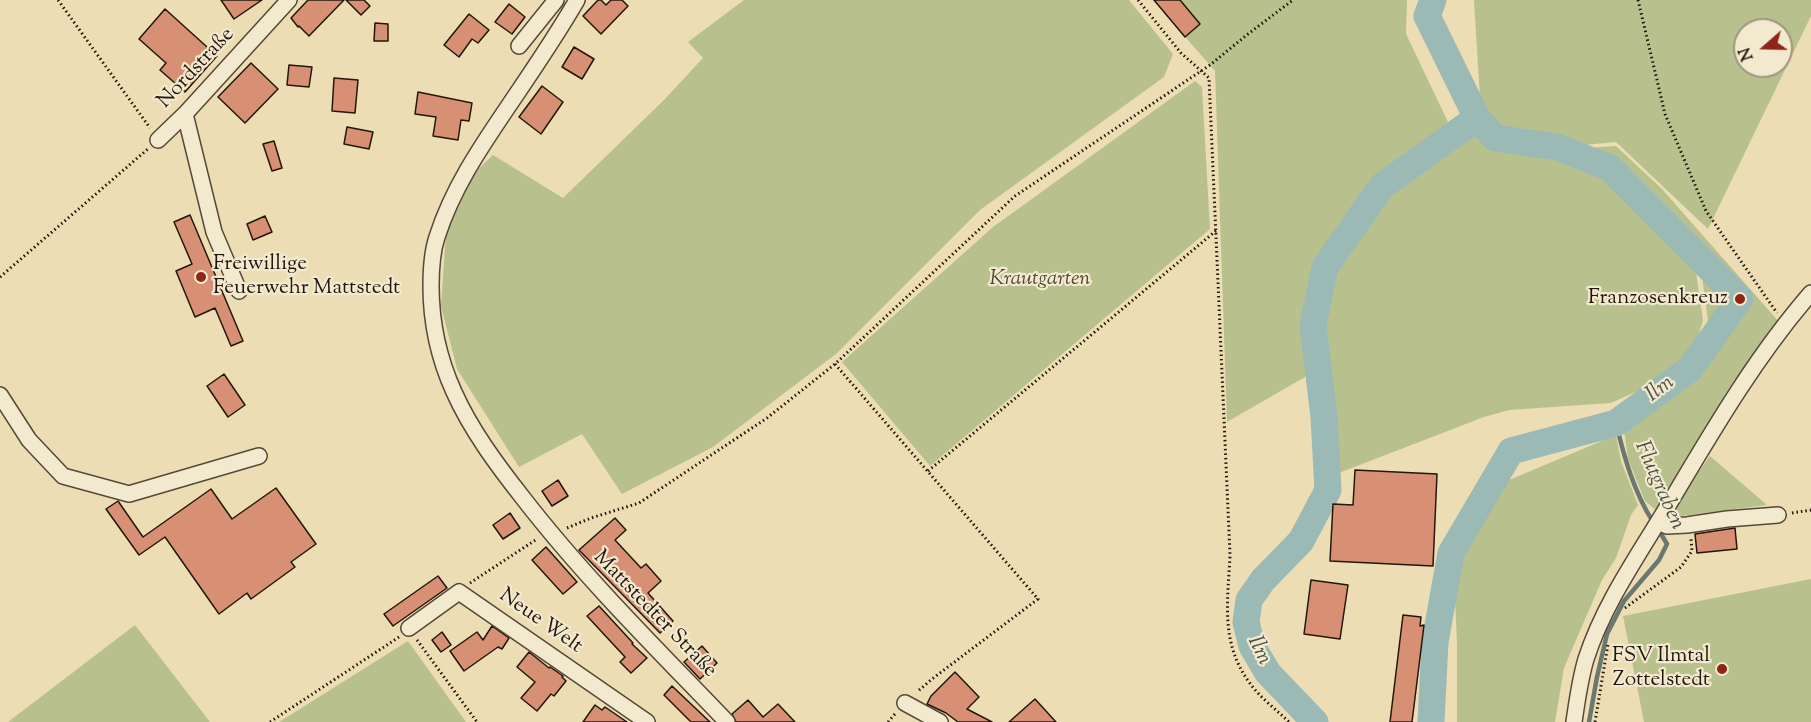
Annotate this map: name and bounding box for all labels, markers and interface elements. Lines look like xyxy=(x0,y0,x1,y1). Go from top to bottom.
north arrow xyxy=(1733,18,1793,78)
street label: Nordstraße xyxy=(153,23,241,115)
text: N xyxy=(1735,44,1760,64)
place label: Freiwillige Feuerwehr Mattstedt xyxy=(213,252,400,302)
park label: Krautgarten xyxy=(990,267,1090,293)
marker: Freiwillige Feuerwehr Mattstedt xyxy=(194,270,208,284)
place label: Franzosenkreuz xyxy=(1588,286,1728,312)
marker: Franzosenkreuz xyxy=(1733,292,1747,306)
water label: Ilm xyxy=(1642,371,1680,409)
water label: Flutgraben xyxy=(1627,437,1689,535)
street label: Mattstedter Straße xyxy=(587,546,721,684)
street label: Neue Welt xyxy=(493,584,587,660)
water label: Ilm xyxy=(1240,632,1276,670)
place label: FSV Ilmtal Zottelstedt xyxy=(1612,644,1710,694)
marker: FSV Ilmtal Zottelstedt xyxy=(1715,662,1729,676)

